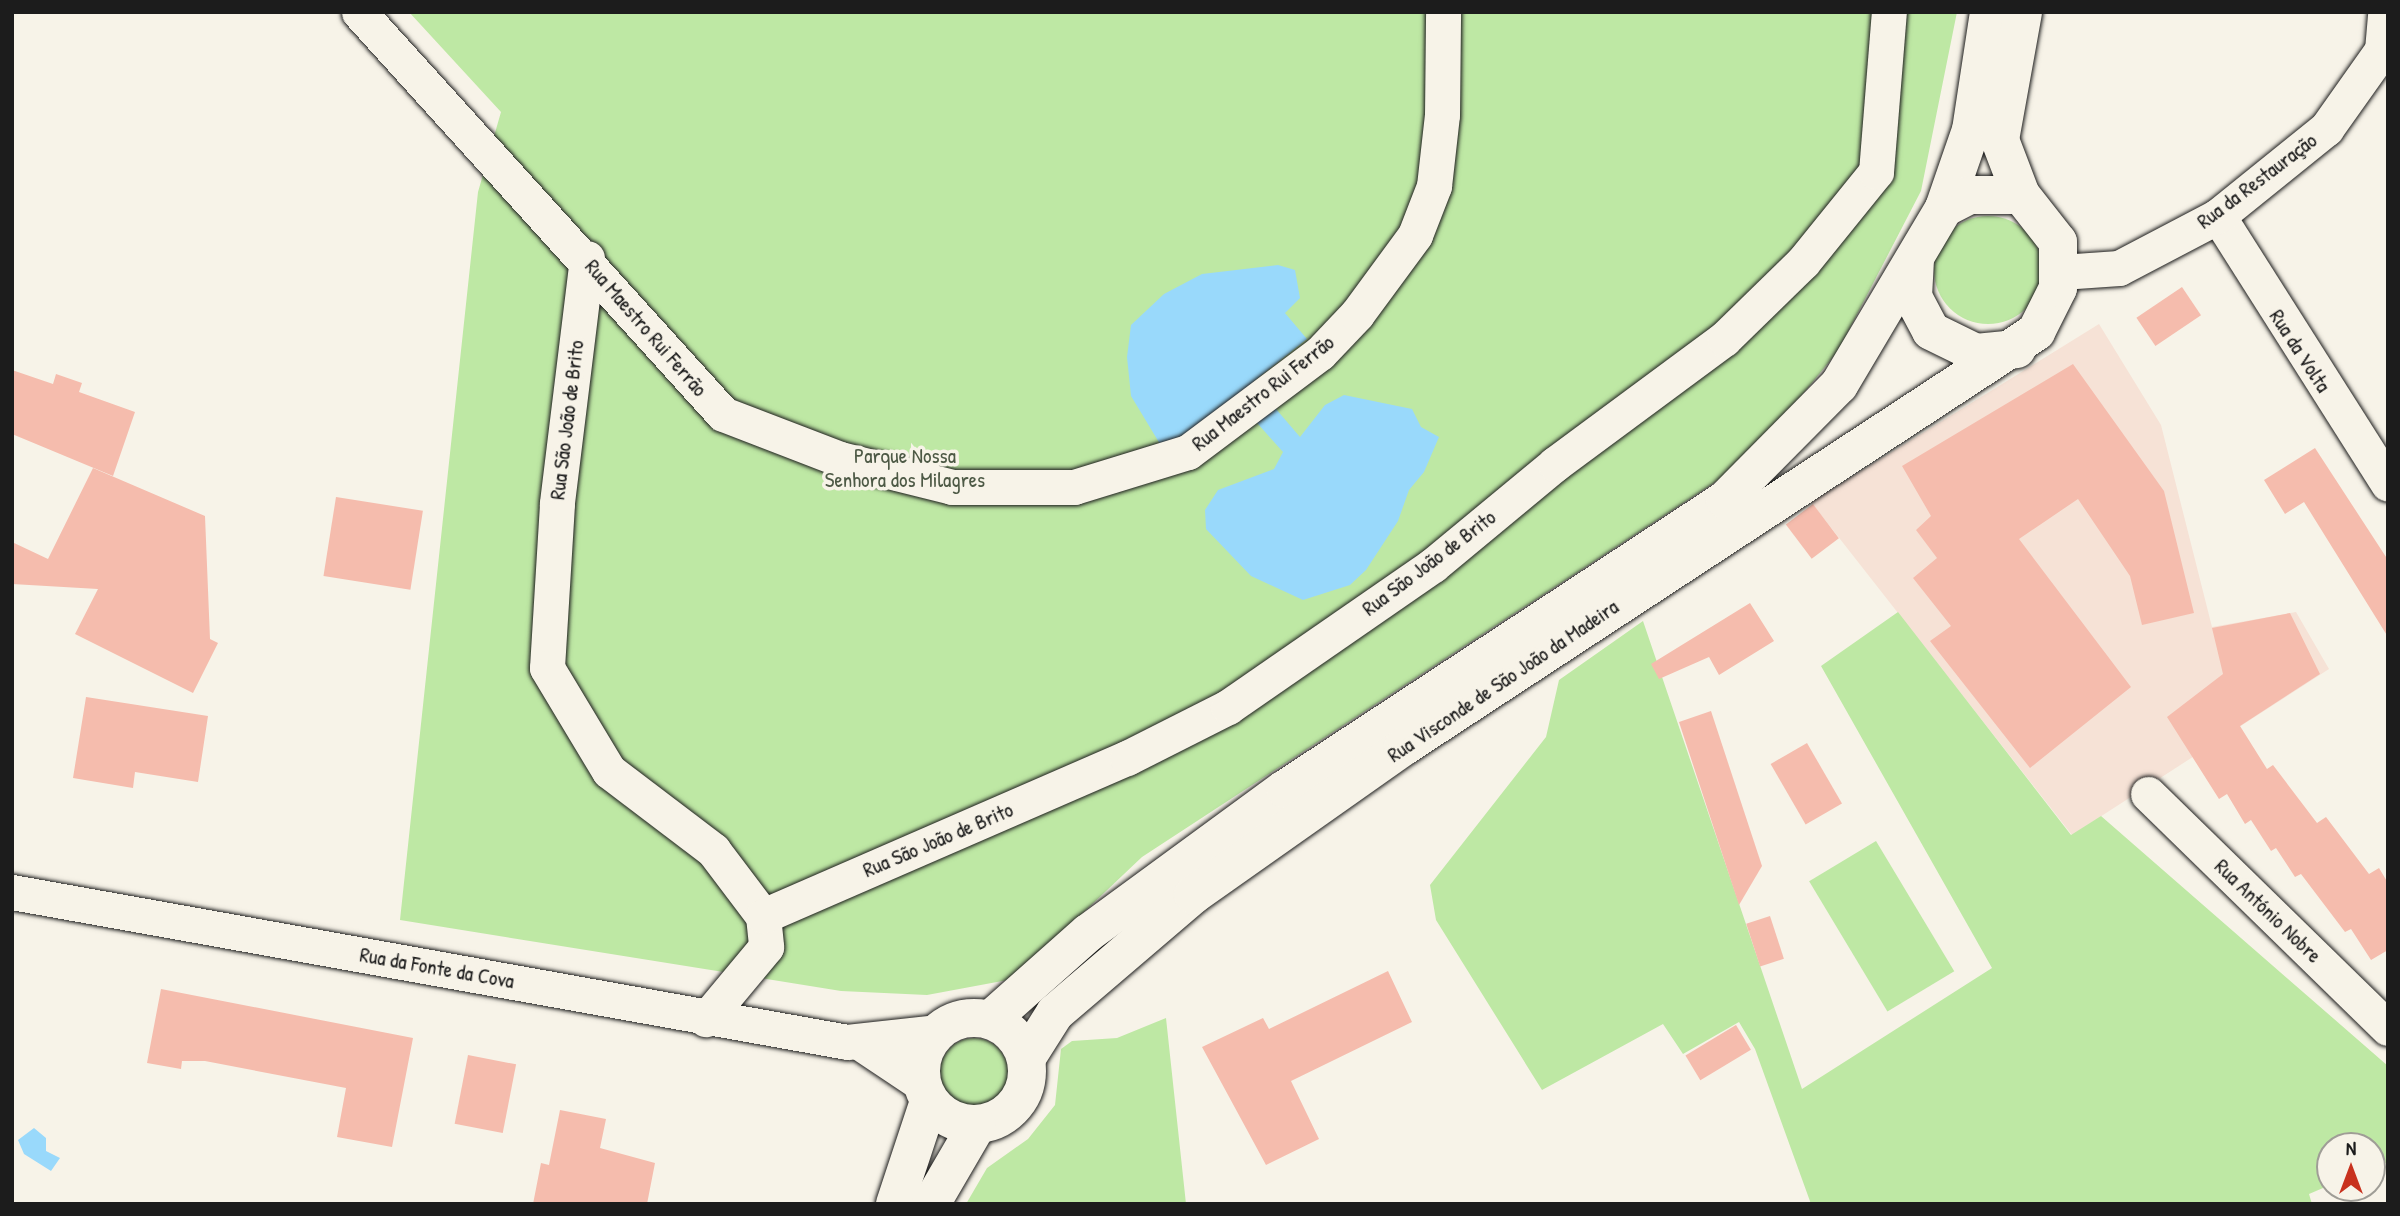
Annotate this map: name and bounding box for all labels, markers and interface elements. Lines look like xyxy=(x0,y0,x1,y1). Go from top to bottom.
street label: Rua da Restauração xyxy=(2192,128,2322,234)
street label: Rua Maestro Rui Ferrão xyxy=(580,254,712,402)
street label: Rua da Volta xyxy=(2264,305,2336,397)
street label: Rua Maestro Rui Ferrão xyxy=(1187,330,1339,456)
street label: Rua São João de Brito xyxy=(545,339,589,501)
park label: Parque Nossa Senhora dos Milagres xyxy=(825,443,985,493)
street label: Rua São João de Brito xyxy=(1357,505,1501,621)
street label: Rua Visconde de São João da Madeira xyxy=(1383,594,1623,768)
street label: Rua São João de Brito xyxy=(859,797,1017,883)
street label: Rua António Nobre xyxy=(2209,854,2327,968)
street label: Rua da Fonte da Cova xyxy=(358,942,516,994)
north arrow xyxy=(2316,1132,2386,1202)
text: N xyxy=(2346,1135,2356,1161)

